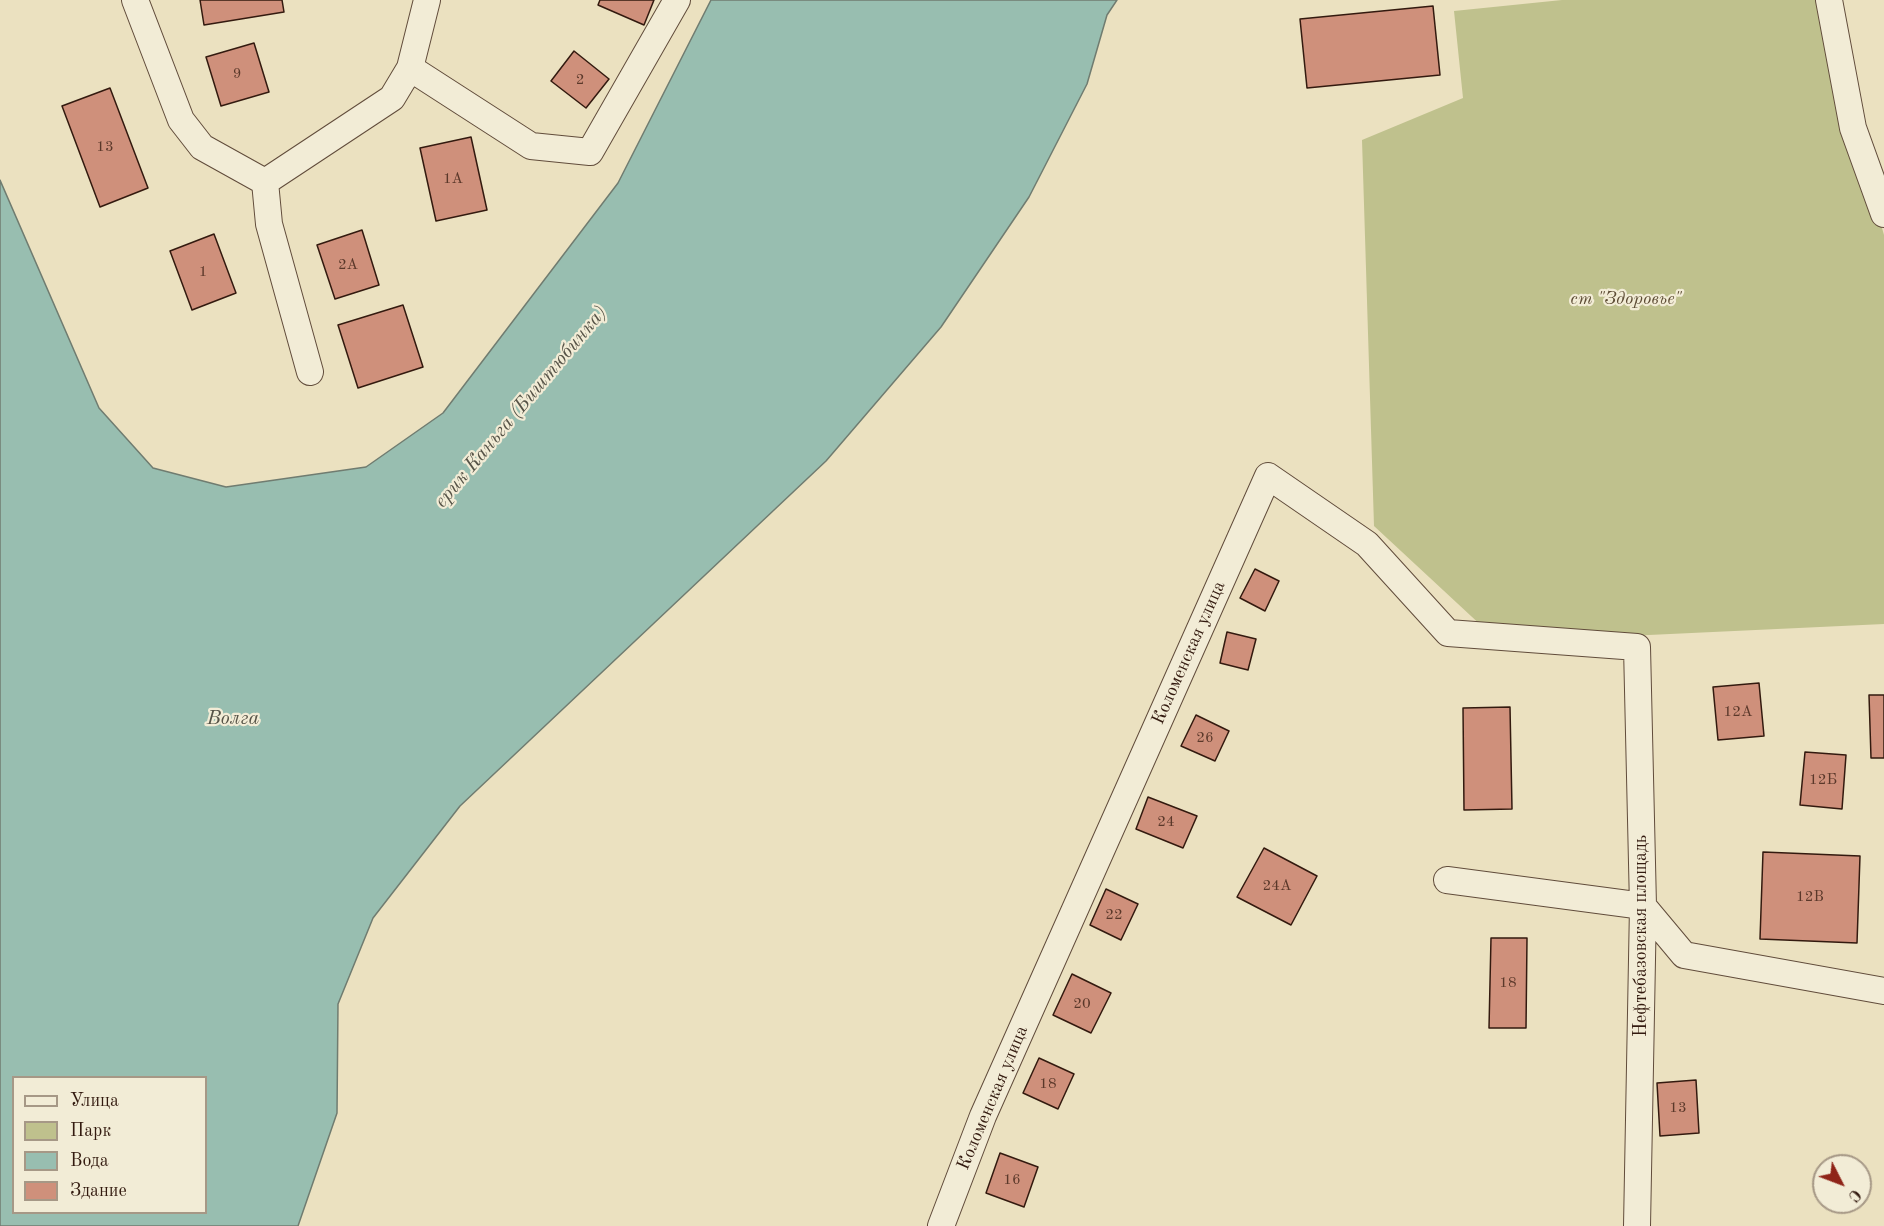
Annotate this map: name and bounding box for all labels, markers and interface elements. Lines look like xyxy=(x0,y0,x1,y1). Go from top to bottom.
house number: 9 xyxy=(233,65,241,83)
house number: 2 xyxy=(576,71,584,89)
house number: 13 xyxy=(96,138,114,156)
house number: 1А xyxy=(443,170,463,188)
house number: 2А xyxy=(338,256,358,274)
house number: 1 xyxy=(199,263,207,281)
park label: ст "Здоровье" xyxy=(1570,288,1682,310)
water label: ерик Каньга (Биштюбинка) xyxy=(429,301,613,513)
street label: Коломенская улица xyxy=(1148,578,1230,728)
house number: 12А xyxy=(1724,703,1752,721)
water label: Волга xyxy=(207,707,259,731)
house number: 26 xyxy=(1196,729,1214,747)
house number: 12Б xyxy=(1809,771,1837,789)
house number: 24 xyxy=(1157,813,1175,831)
street label: Нефтебазовская площадь xyxy=(1630,835,1652,1037)
house number: 24А xyxy=(1263,877,1291,895)
house number: 12В xyxy=(1796,888,1824,906)
house number: 22 xyxy=(1105,906,1123,924)
house number: 18 xyxy=(1499,974,1517,992)
house number: 20 xyxy=(1073,995,1091,1013)
street label: Коломенская улица xyxy=(953,1023,1033,1173)
house number: 18 xyxy=(1039,1075,1057,1093)
legend xyxy=(12,1076,207,1214)
text: Улица xyxy=(70,1092,119,1110)
house number: 13 xyxy=(1669,1099,1687,1117)
text: Парк xyxy=(70,1122,111,1140)
text: Вода xyxy=(70,1152,109,1170)
north arrow xyxy=(1812,1154,1872,1214)
house number: 16 xyxy=(1003,1171,1021,1189)
text: Здание xyxy=(70,1182,127,1200)
text: С xyxy=(1844,1185,1863,1204)

